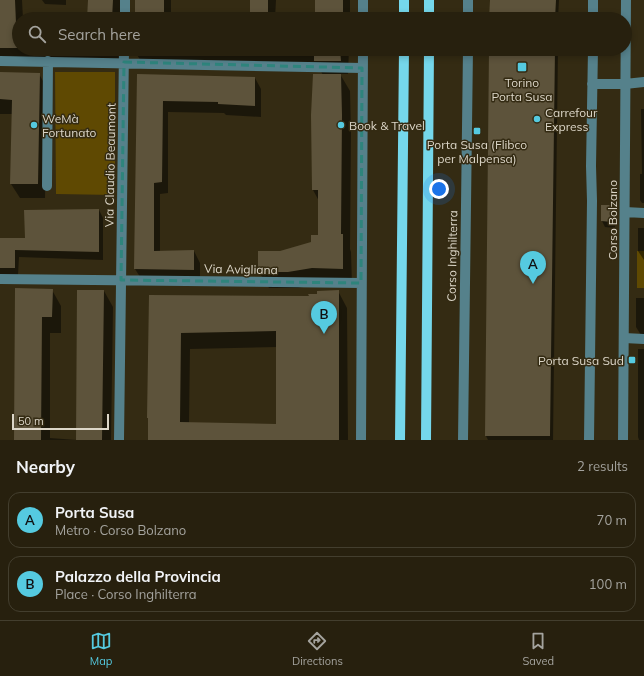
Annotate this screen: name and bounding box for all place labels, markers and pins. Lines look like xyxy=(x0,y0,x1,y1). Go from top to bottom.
marker: Torino Porta Susa xyxy=(516,61,528,73)
place label: Torino Porta Susa xyxy=(491,75,553,104)
place label: Carrefour Express xyxy=(545,105,598,134)
place label: WeMà Fortunato xyxy=(42,111,97,140)
marker: Carrefour Express xyxy=(532,114,542,124)
place label: Book & Travel xyxy=(349,118,425,133)
marker: WeMà Fortunato xyxy=(29,120,39,130)
marker: Book & Travel xyxy=(336,120,346,130)
marker: Porta Susa (Flibco per Malpensa) xyxy=(472,126,482,136)
place label: Porta Susa (Flibco per Malpensa) xyxy=(427,137,527,166)
pin: A xyxy=(520,251,546,284)
pin: B xyxy=(311,301,337,334)
place label: Porta Susa Sud xyxy=(538,353,624,368)
marker: Porta Susa Sud xyxy=(627,355,637,365)

